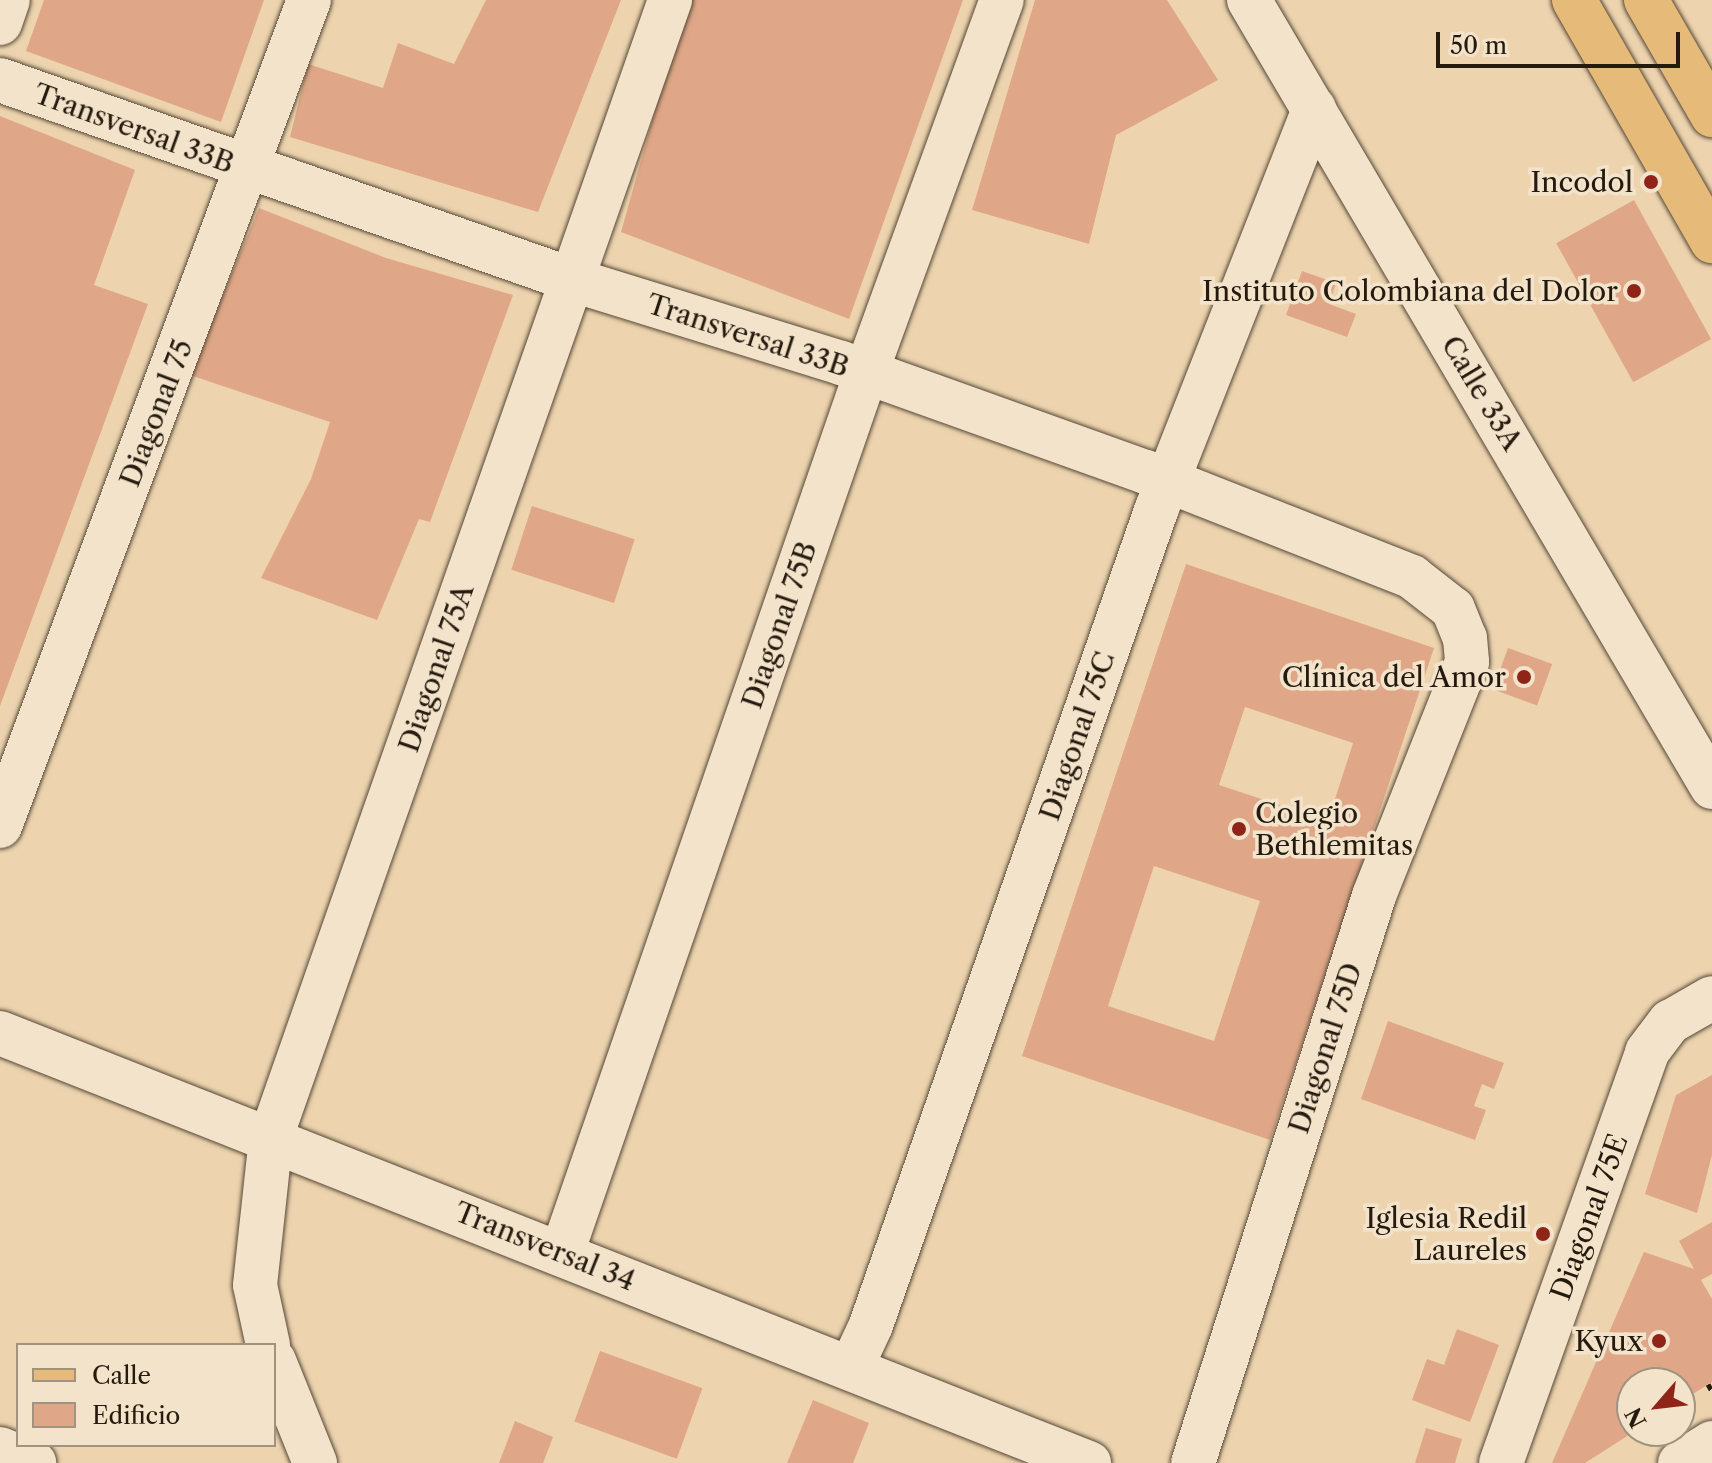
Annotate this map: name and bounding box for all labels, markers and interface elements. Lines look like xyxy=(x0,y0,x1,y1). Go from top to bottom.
scale bar xyxy=(1440,16,1684,66)
text: 50 m xyxy=(1450,31,1507,60)
street label: Transversal 33B xyxy=(29,76,239,180)
place label: Incodol xyxy=(1531,165,1633,199)
marker: Incodol xyxy=(1640,171,1662,193)
place label: Instituto Colombiana del Dolor xyxy=(1202,274,1618,308)
marker: Instituto Colombiana del Dolor xyxy=(1625,282,1643,300)
street label: Transversal 33B xyxy=(643,287,853,383)
street label: Calle 33A xyxy=(1435,330,1529,456)
street label: Diagonal 75 xyxy=(113,335,199,491)
street label: Diagonal 75B xyxy=(735,537,823,713)
street label: Diagonal 75A xyxy=(392,580,480,756)
street label: Diagonal 75C xyxy=(1032,647,1122,825)
place label: Clínica del Amor xyxy=(1280,660,1506,694)
marker: Clínica del Amor xyxy=(1513,666,1535,688)
place label: Colegio Bethlemitas xyxy=(1255,796,1413,862)
marker: Colegio Bethlemitas xyxy=(1230,820,1248,838)
street label: Diagonal 75D xyxy=(1282,958,1368,1138)
street label: Diagonal 75E xyxy=(1543,1129,1635,1305)
street label: Transversal 34 xyxy=(450,1195,640,1297)
place label: Iglesia Redil Laureles xyxy=(1365,1201,1527,1267)
marker: Iglesia Redil Laureles xyxy=(1534,1225,1552,1243)
place label: Kyux xyxy=(1575,1324,1643,1358)
marker: Kyux xyxy=(1650,1332,1668,1350)
legend xyxy=(16,1343,276,1447)
text: Calle xyxy=(92,1361,151,1390)
north arrow xyxy=(1616,1367,1696,1447)
text: Edificio xyxy=(92,1401,180,1430)
text: N xyxy=(1620,1403,1653,1432)

